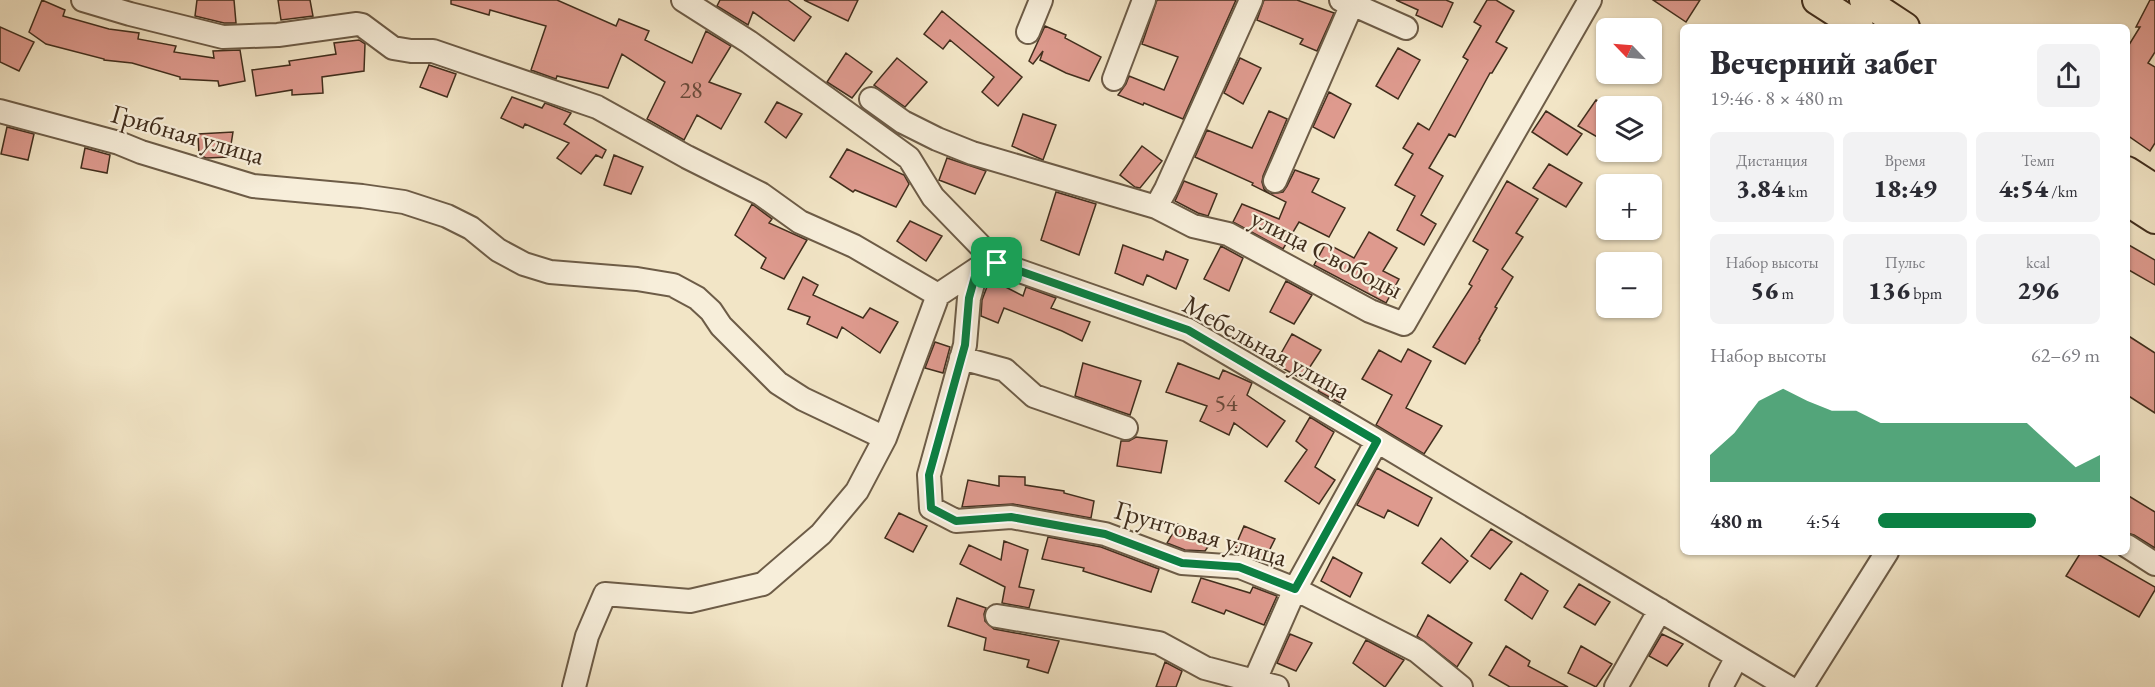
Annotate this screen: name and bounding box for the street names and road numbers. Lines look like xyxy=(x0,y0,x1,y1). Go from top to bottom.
street label: Грибная улица xyxy=(107,95,269,173)
street label: улица Свободы xyxy=(1245,200,1409,306)
street label: Мебельная улица xyxy=(1177,286,1357,408)
street label: Грунтовая улица xyxy=(1111,492,1291,574)

